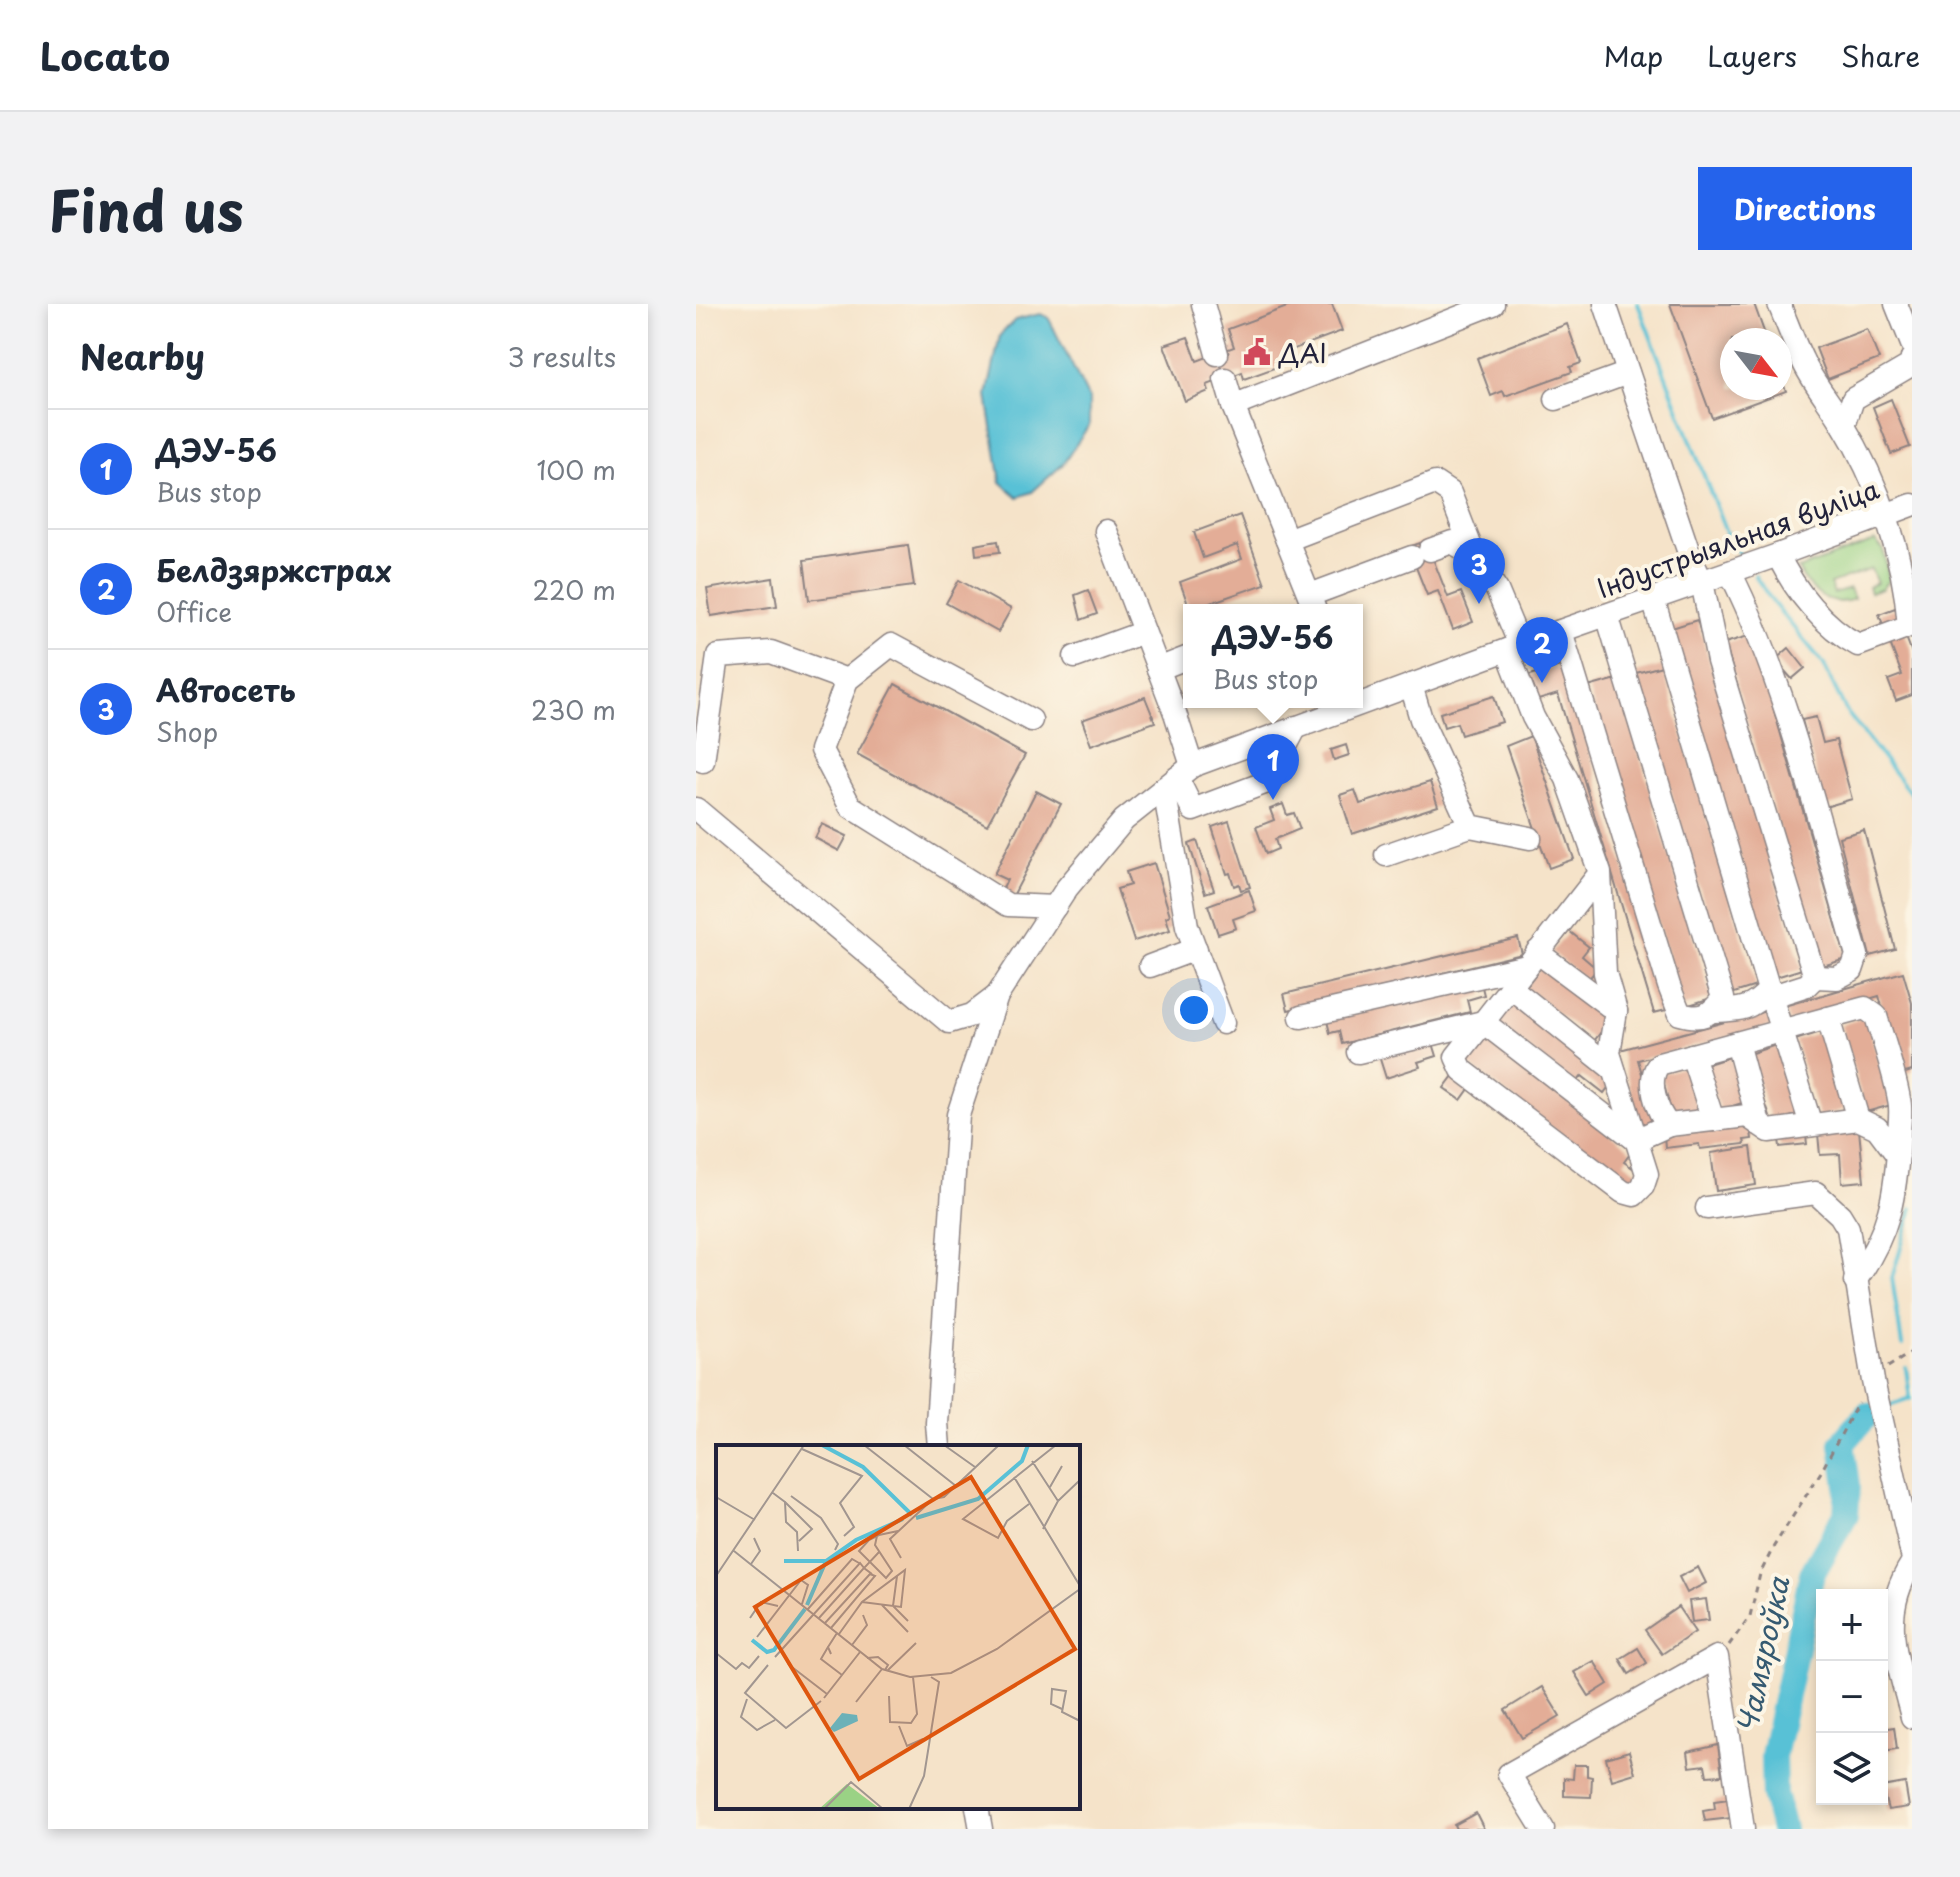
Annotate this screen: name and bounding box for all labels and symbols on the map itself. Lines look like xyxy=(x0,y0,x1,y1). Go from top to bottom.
north arrow xyxy=(1720,328,1792,400)
place label: ДАІ xyxy=(1278,333,1327,372)
public building icon: ДАІ xyxy=(1242,337,1272,367)
street label: Індустрыяльная вуліца xyxy=(1592,469,1884,607)
pin: 3 xyxy=(1453,538,1505,604)
pin: 2 xyxy=(1516,617,1568,683)
pin: 1 xyxy=(1247,734,1299,800)
your location xyxy=(1174,990,1214,1030)
inset map xyxy=(716,1445,1080,1809)
water label: Чамяроўка xyxy=(1724,1572,1800,1737)

